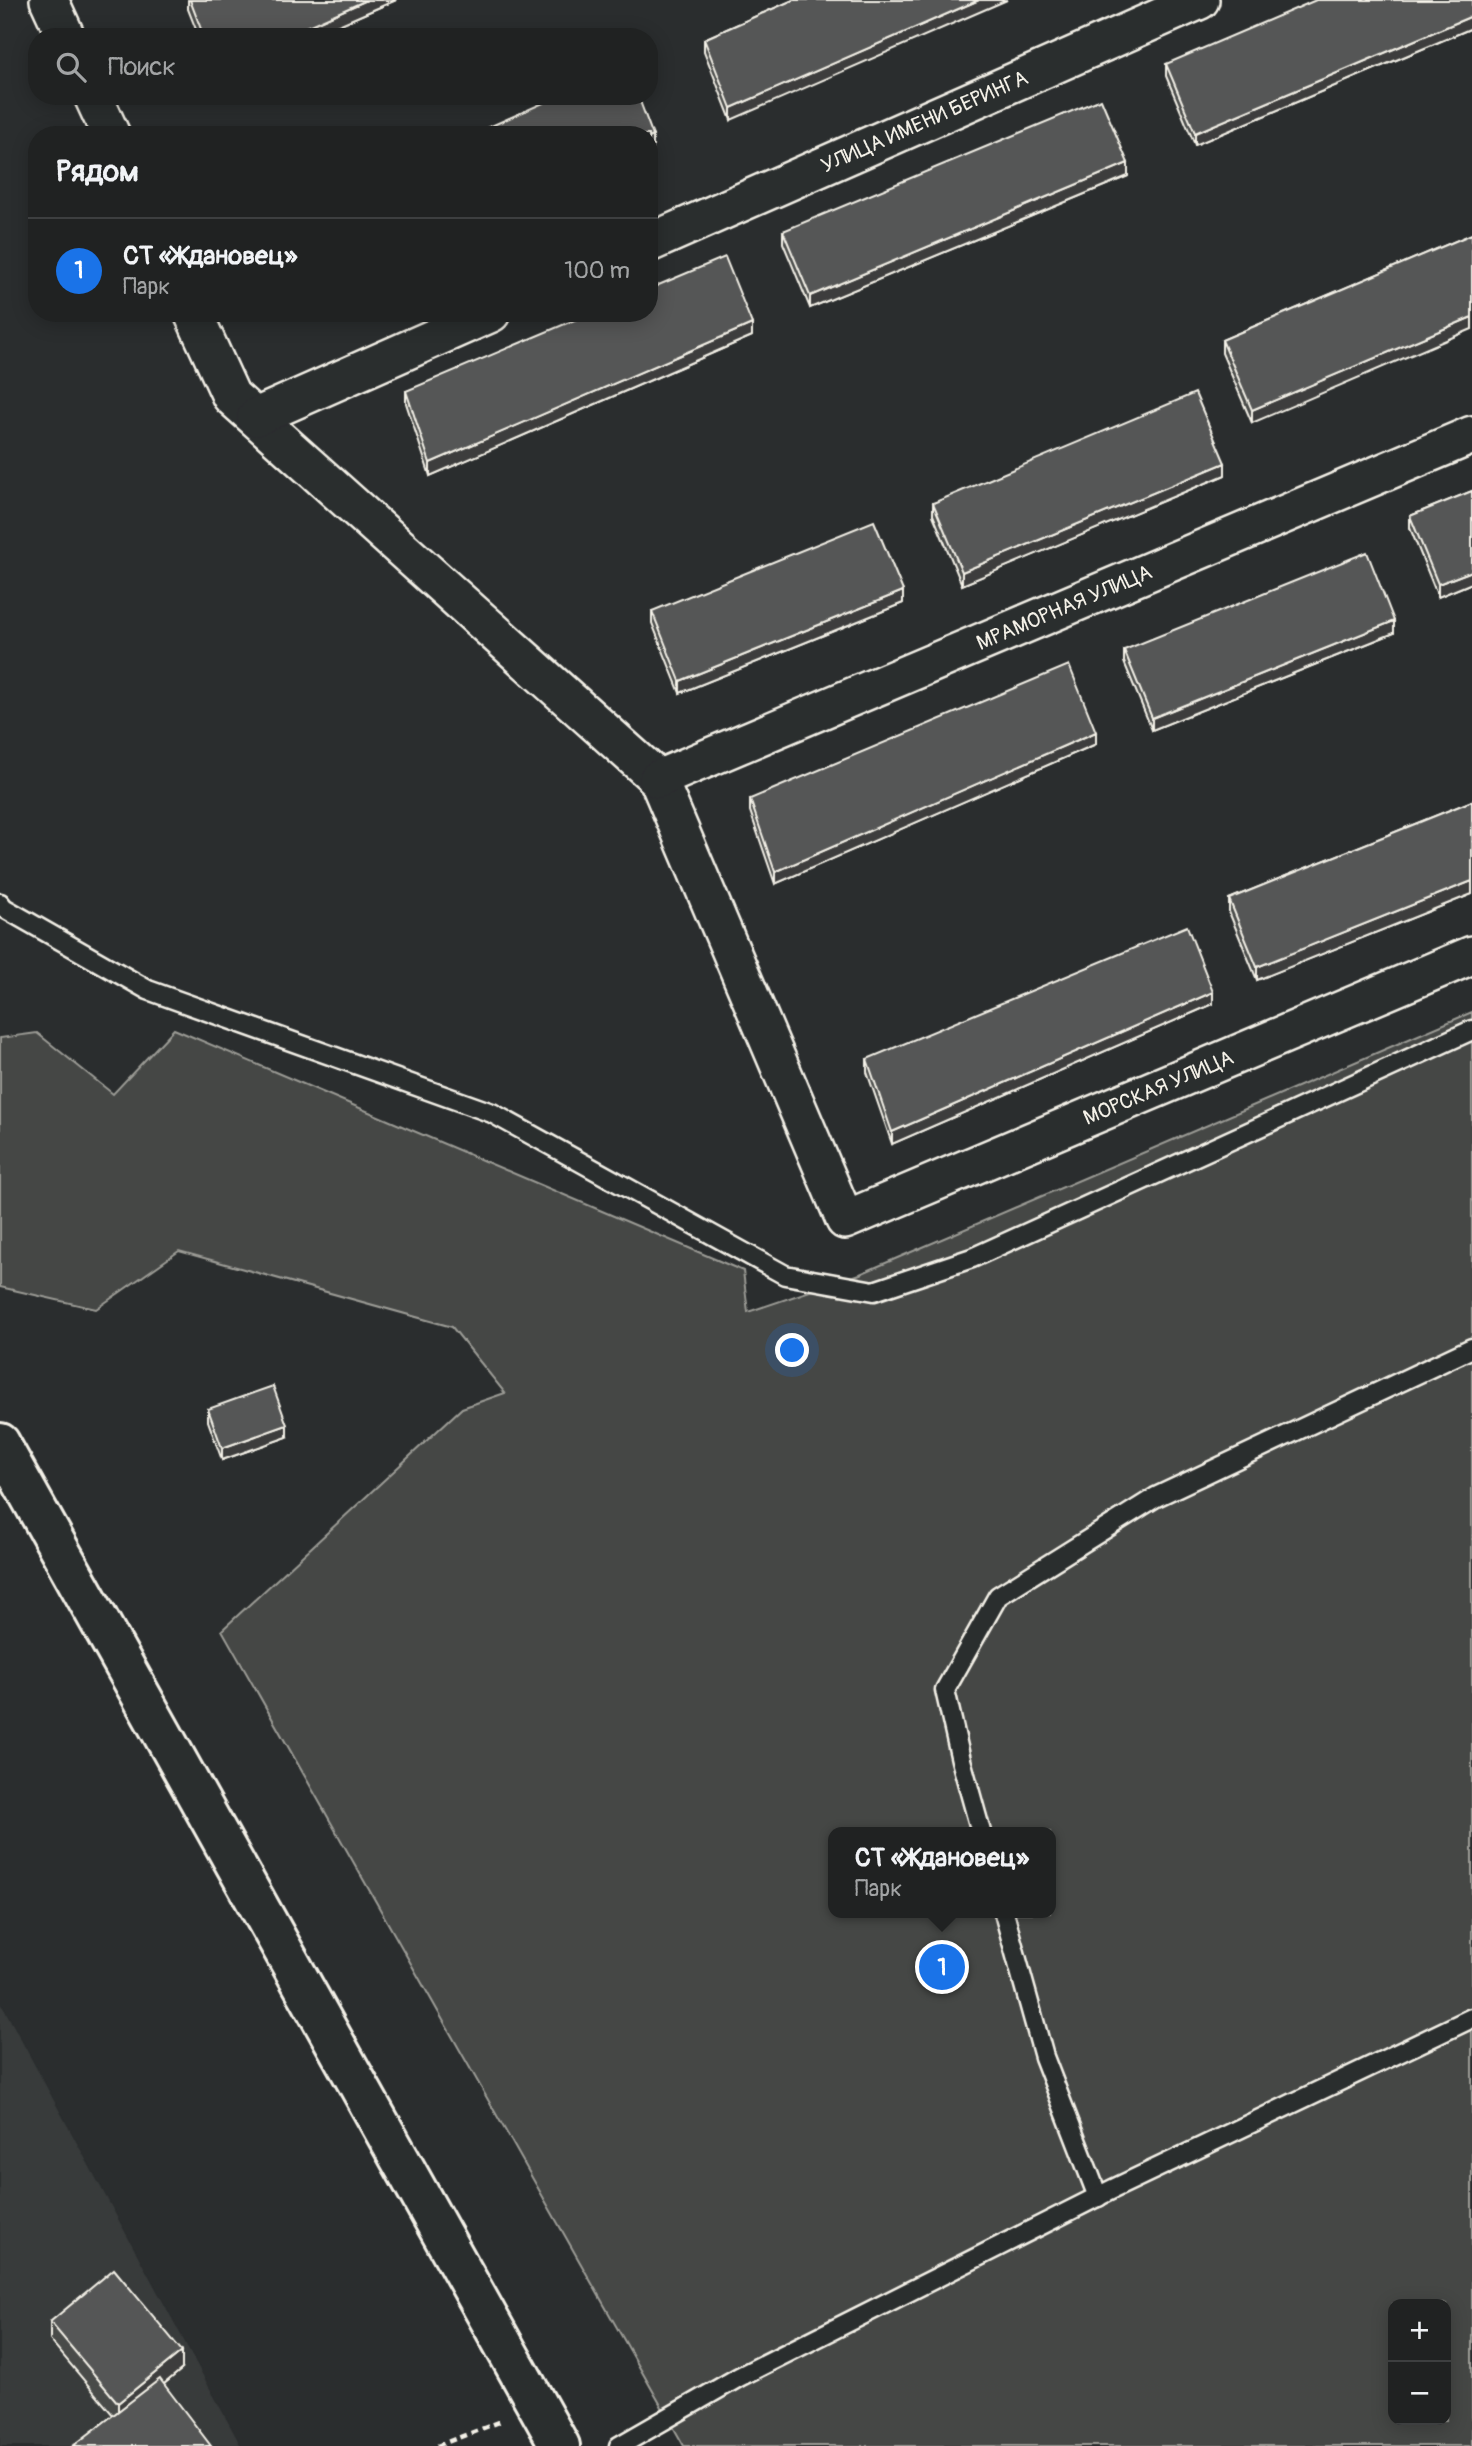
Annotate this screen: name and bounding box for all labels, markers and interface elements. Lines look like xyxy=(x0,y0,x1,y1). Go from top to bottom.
search box xyxy=(28,28,658,105)
icon: search xyxy=(52,48,90,86)
text: Поиск xyxy=(108,51,176,83)
street label: УЛИЦА ИМЕНИ БЕРИНГА xyxy=(817,64,1032,179)
text: Рядом xyxy=(56,153,139,190)
text: СТ «Ждановец» xyxy=(123,240,297,272)
text: 1 xyxy=(75,256,84,285)
text: 100 m xyxy=(564,256,630,285)
text: Парк xyxy=(123,272,170,301)
street label: МРАМОРНАЯ УЛИЦА xyxy=(972,558,1156,656)
street label: МОРСКАЯ УЛИЦА xyxy=(1079,1044,1238,1131)
your location xyxy=(775,1333,809,1367)
popup xyxy=(828,1827,1056,1918)
text: СТ «Ждановец» xyxy=(855,1842,1029,1874)
text: Парк xyxy=(855,1874,902,1903)
pin: 1 xyxy=(919,1941,965,1993)
map controls xyxy=(1388,2299,1451,2425)
button: + xyxy=(1388,2299,1451,2362)
button: − xyxy=(1388,2362,1451,2425)

